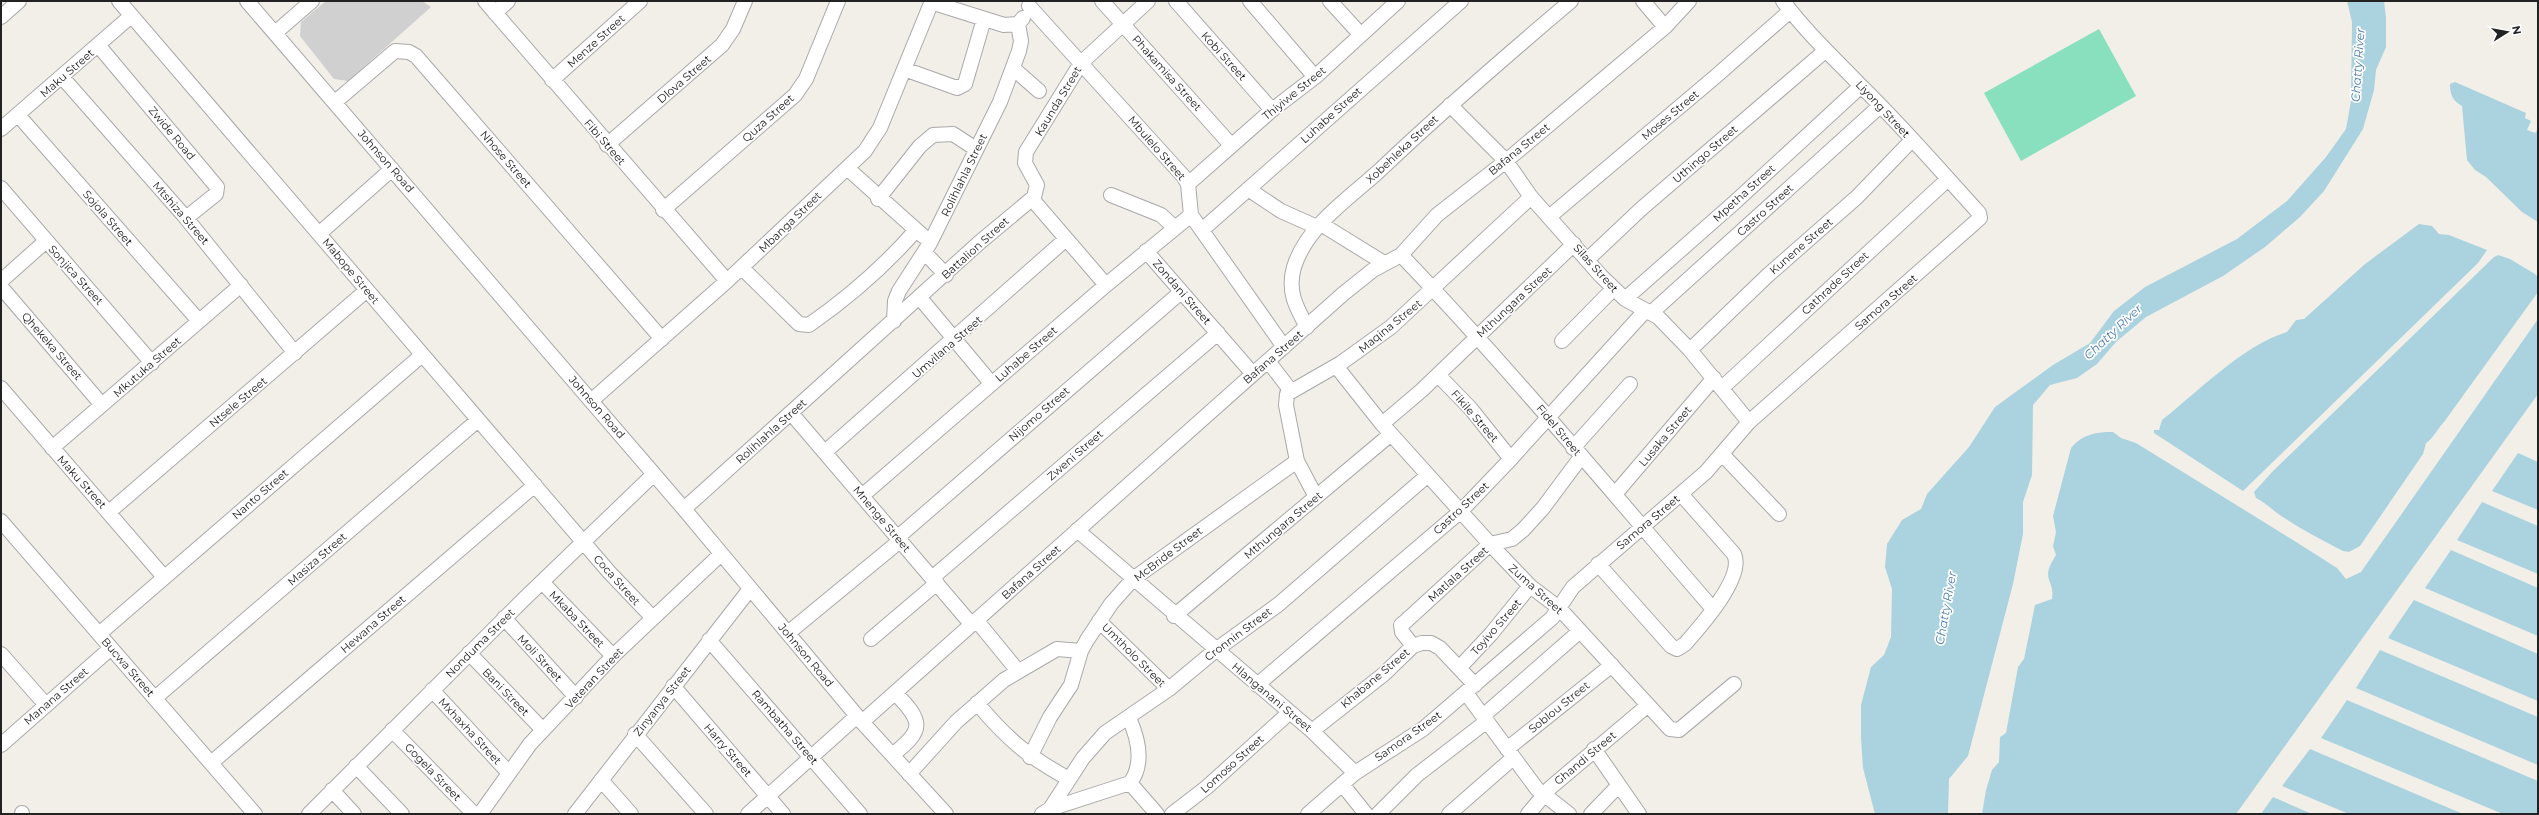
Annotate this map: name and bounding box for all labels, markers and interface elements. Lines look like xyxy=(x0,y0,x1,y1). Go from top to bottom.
street label: Menze Street xyxy=(564,11,628,71)
north arrow xyxy=(2487,12,2527,52)
text: N xyxy=(2509,24,2525,36)
water label: Chatty River xyxy=(2347,27,2368,102)
street label: Kobi Street xyxy=(1198,29,1250,84)
street label: Phakamisa Street xyxy=(1129,32,1205,114)
street label: Maku Street xyxy=(37,45,97,100)
street label: Dlova Street xyxy=(654,51,714,106)
street label: Kaunda Street xyxy=(1032,63,1085,138)
street label: Thiyiwe Street xyxy=(1259,63,1329,123)
street label: Liyong Street xyxy=(1853,77,1913,141)
street label: Luhabe Street xyxy=(1297,83,1365,146)
street label: Moses Street xyxy=(1638,87,1702,143)
street label: Quza Street xyxy=(739,91,797,145)
street label: Zwide Road xyxy=(146,103,198,163)
street label: Xobehleka Street xyxy=(1363,111,1442,186)
street label: Mbulelo Street xyxy=(1125,113,1189,184)
street label: Fibi Street xyxy=(581,116,629,168)
street label: Bafana Street xyxy=(1485,120,1553,178)
street label: Uthingo Street xyxy=(1670,122,1741,186)
street label: Johnson Road xyxy=(354,126,417,195)
street label: Nhose Street xyxy=(477,127,535,191)
street label: Rolihlahla Street xyxy=(938,131,990,219)
street label: Mpetha Street xyxy=(1710,161,1778,225)
street label: Mtshiza Street xyxy=(150,179,213,248)
street label: Castro Street xyxy=(1734,181,1797,239)
street label: Sojola Street xyxy=(80,187,136,249)
street label: Mbanga Street xyxy=(756,188,825,256)
street label: Battalion Street xyxy=(938,214,1012,282)
street label: Kunene Street xyxy=(1766,214,1836,277)
street label: Mabope Street xyxy=(319,235,383,307)
street label: Silas Street xyxy=(1570,241,1622,296)
street label: Sonjica Street xyxy=(45,242,107,308)
street label: Cathrade Street xyxy=(1798,248,1872,318)
street label: Zondani Street xyxy=(1150,257,1214,328)
street label: Mthungara Street xyxy=(1473,263,1555,340)
street label: Samora Street xyxy=(1852,271,1921,333)
street label: Maqina Street xyxy=(1355,296,1425,356)
water label: Chatty River xyxy=(2080,301,2145,362)
street label: Qhekeka Street xyxy=(19,309,86,383)
street label: Umvilana Street xyxy=(909,312,985,381)
street label: Luhabe Street xyxy=(992,323,1060,385)
street label: Bafana Street xyxy=(1240,327,1306,387)
street label: Mkutuka Street xyxy=(110,333,184,400)
street label: Johnson Road xyxy=(565,372,628,441)
street label: Ntsele Street xyxy=(206,373,270,430)
street label: Nijomo Street xyxy=(1006,383,1073,444)
street label: Fikile Street xyxy=(1448,387,1502,446)
street label: Rolihlahla Street xyxy=(733,395,810,467)
street label: Fidel Street xyxy=(1533,401,1585,459)
street label: Lusaka Street xyxy=(1636,402,1695,469)
street label: Zweni Street xyxy=(1044,427,1106,483)
street label: Maku Street xyxy=(54,452,110,512)
street label: Nanto Street xyxy=(229,465,291,522)
street label: Castro Street xyxy=(1430,478,1492,537)
street label: Mnenge Street xyxy=(850,483,914,555)
street label: Mthungara Street xyxy=(1241,488,1325,562)
street label: Samora Street xyxy=(1613,491,1683,553)
street label: McBride Street xyxy=(1131,523,1206,584)
street label: Masiza Street xyxy=(285,529,350,588)
street label: Bafana Street xyxy=(998,541,1064,602)
street label: Matlala Street xyxy=(1425,543,1492,605)
street label: Coca Street xyxy=(591,552,644,609)
street label: Zuma Street xyxy=(1506,561,1567,618)
water label: Chatty River xyxy=(1932,570,1959,646)
street label: Mkaba Street xyxy=(546,588,608,651)
street label: Hewana Street xyxy=(338,592,409,656)
street label: Toyivo Street xyxy=(1468,596,1525,658)
street label: Cronnin Street xyxy=(1202,604,1275,664)
street label: Nonduma Street xyxy=(442,605,518,681)
street label: Johnson Road xyxy=(775,620,837,690)
street label: Umtholo Street xyxy=(1099,620,1169,690)
street label: Moli Street xyxy=(515,631,566,685)
street label: Bucwa Street xyxy=(98,635,158,700)
street label: Veteran Street xyxy=(562,644,626,712)
street label: Khabane Street xyxy=(1338,645,1413,711)
street label: Hlanganani Street xyxy=(1229,659,1315,735)
street label: Zinyanya Street xyxy=(630,663,694,739)
street label: Manana Street xyxy=(21,664,92,728)
street label: Bani Street xyxy=(480,665,533,719)
street label: Soblou Street xyxy=(1526,678,1593,736)
street label: Rambatha Street xyxy=(749,687,822,768)
street label: Mxhaxha Street xyxy=(435,695,505,768)
street label: Samora Street xyxy=(1372,707,1445,764)
street label: Harry Street xyxy=(701,720,755,780)
street label: Ghandi Street xyxy=(1551,728,1619,788)
street label: Lomoso Street xyxy=(1197,732,1267,796)
street label: Gogela Street xyxy=(402,740,465,804)

